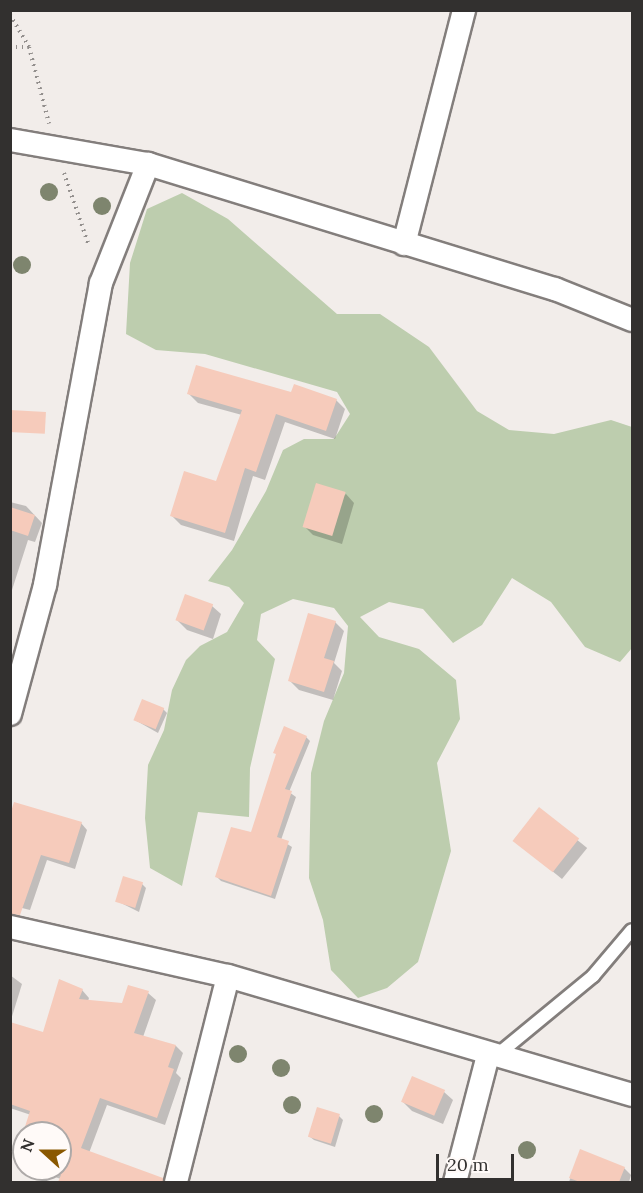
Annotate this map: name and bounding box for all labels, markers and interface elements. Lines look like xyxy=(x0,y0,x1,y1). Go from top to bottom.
north arrow xyxy=(12,1121,72,1181)
text: N xyxy=(16,1136,39,1155)
scale bar xyxy=(439,1142,517,1180)
text: 20 m xyxy=(447,1153,489,1176)

